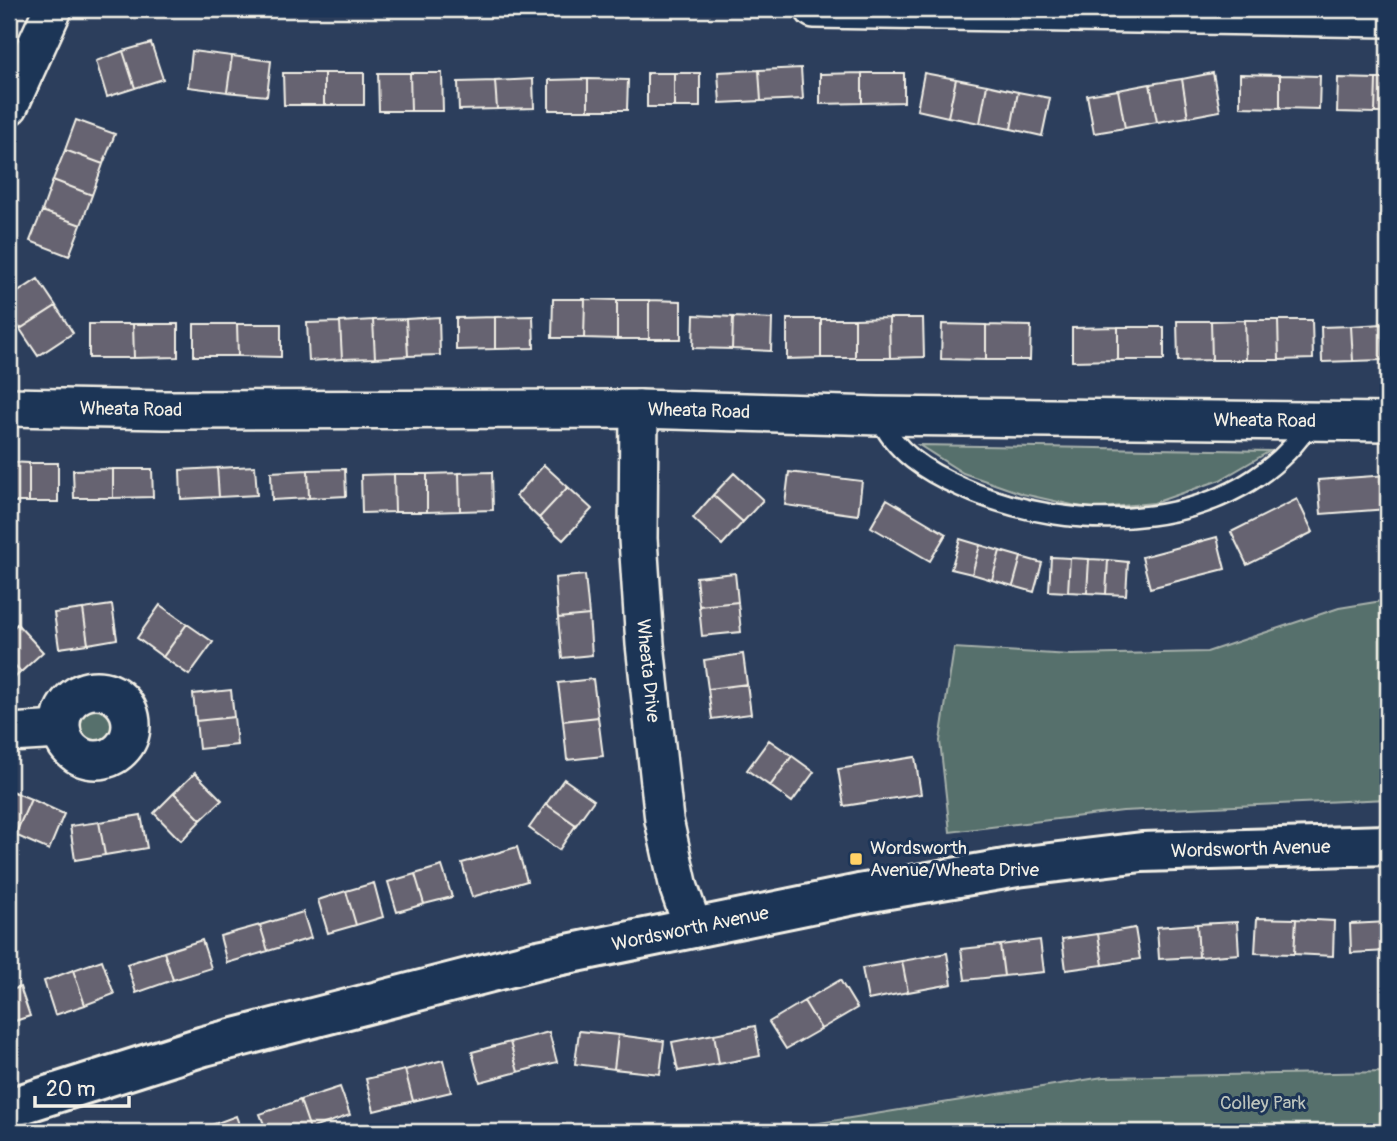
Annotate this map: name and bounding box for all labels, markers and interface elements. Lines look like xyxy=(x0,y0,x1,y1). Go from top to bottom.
street label: Wheata Road xyxy=(79,396,182,422)
street label: Wheata Road xyxy=(647,397,751,424)
street label: Wheata Road xyxy=(1213,408,1316,433)
street label: Wheata Drive xyxy=(631,618,665,724)
street label: Wordsworth Avenue xyxy=(1170,835,1331,863)
place label: Wordsworth Avenue/Wheata Drive xyxy=(870,836,1040,882)
marker: Wordsworth Avenue/Wheata Drive xyxy=(848,851,864,867)
street label: Wordsworth Avenue xyxy=(610,901,772,957)
scale bar xyxy=(35,1064,130,1108)
text: 20 m xyxy=(46,1076,95,1103)
park label: Colley Park xyxy=(1220,1091,1306,1115)

